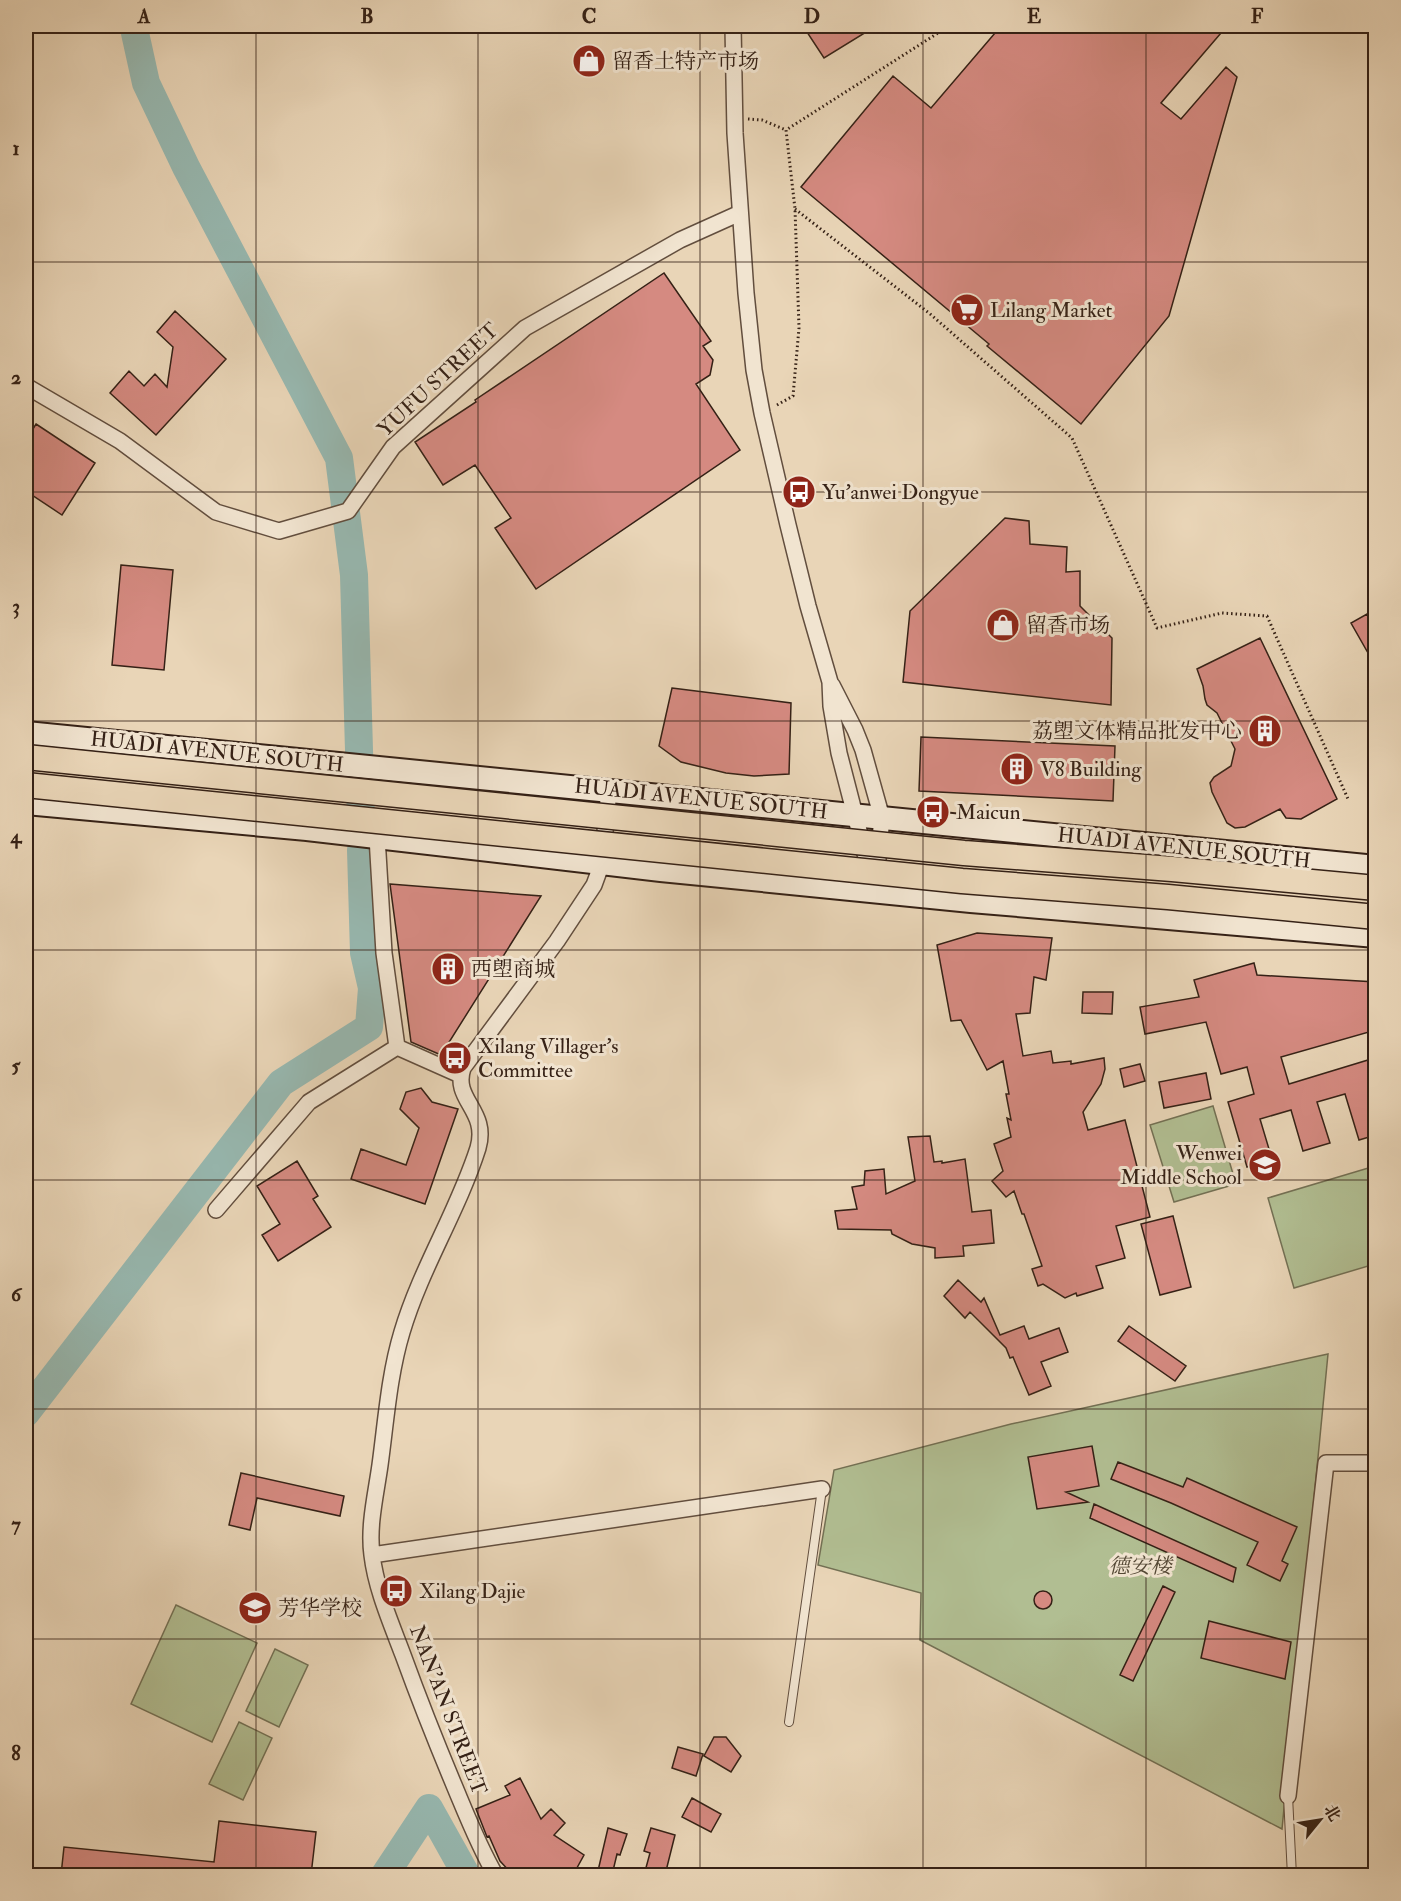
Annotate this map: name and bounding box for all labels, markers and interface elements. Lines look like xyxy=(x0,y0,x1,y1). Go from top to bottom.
text: A xyxy=(137,4,151,29)
text: B xyxy=(360,4,374,29)
text: C xyxy=(582,4,596,29)
text: D xyxy=(804,4,820,29)
text: E xyxy=(1027,4,1042,29)
text: F xyxy=(1251,4,1264,29)
shop icon: 留香土特产市场 xyxy=(571,43,607,79)
place label: 留香土特产市场 xyxy=(612,48,759,75)
text: 1 xyxy=(12,136,20,161)
supermarket icon: Lilang Market xyxy=(949,292,985,328)
place label: Lilang Market xyxy=(990,297,1112,324)
street label: YUFU STREET xyxy=(372,317,504,443)
text: 2 xyxy=(11,365,21,390)
bus stop icon: Yu'anwei Dongyue xyxy=(781,474,817,510)
place label: Yu'anwei Dongyue xyxy=(822,479,979,506)
text: 3 xyxy=(12,594,20,619)
shop icon: 留香市场 xyxy=(985,607,1021,643)
place label: 留香市场 xyxy=(1026,612,1110,639)
building icon: 荔塱文体精品批发中心 xyxy=(1247,713,1283,749)
place label: 荔塱文体精品批发中心 xyxy=(1032,718,1242,745)
street label: HUADI AVENUE SOUTH xyxy=(89,725,345,779)
building icon: V8 Building xyxy=(999,751,1035,787)
place label: V8 Building xyxy=(1040,756,1142,783)
street label: HUADI AVENUE SOUTH xyxy=(573,772,829,826)
bus stop icon: Maicun xyxy=(915,794,951,830)
place label: Maicun xyxy=(956,799,1021,826)
street label: HUADI AVENUE SOUTH xyxy=(1056,821,1312,875)
text: 4 xyxy=(10,824,23,849)
building icon: 西塱商城 xyxy=(430,951,466,987)
place label: 西塱商城 xyxy=(471,956,555,983)
place label: Xilang Villager's Committee xyxy=(478,1033,618,1084)
bus stop icon: Xilang Villager's Committee xyxy=(437,1040,473,1076)
text: 5 xyxy=(12,1053,22,1078)
place label: Wenwei Middle School xyxy=(1120,1140,1243,1191)
school or university icon: Wenwei Middle School xyxy=(1247,1147,1283,1183)
text: 6 xyxy=(11,1282,23,1307)
text: 7 xyxy=(11,1512,21,1537)
park label: 德安楼 xyxy=(1109,1553,1174,1580)
bus stop icon: Xilang Dajie xyxy=(378,1573,414,1609)
place label: Xilang Dajie xyxy=(419,1578,526,1605)
school or university icon: 芳华学校 xyxy=(237,1590,273,1626)
place label: 芳华学校 xyxy=(278,1595,362,1622)
street label: NAN'AN STREET xyxy=(403,1621,493,1799)
text: 8 xyxy=(11,1741,21,1766)
north arrow xyxy=(1290,1790,1350,1850)
text: 北 xyxy=(1319,1801,1345,1825)

